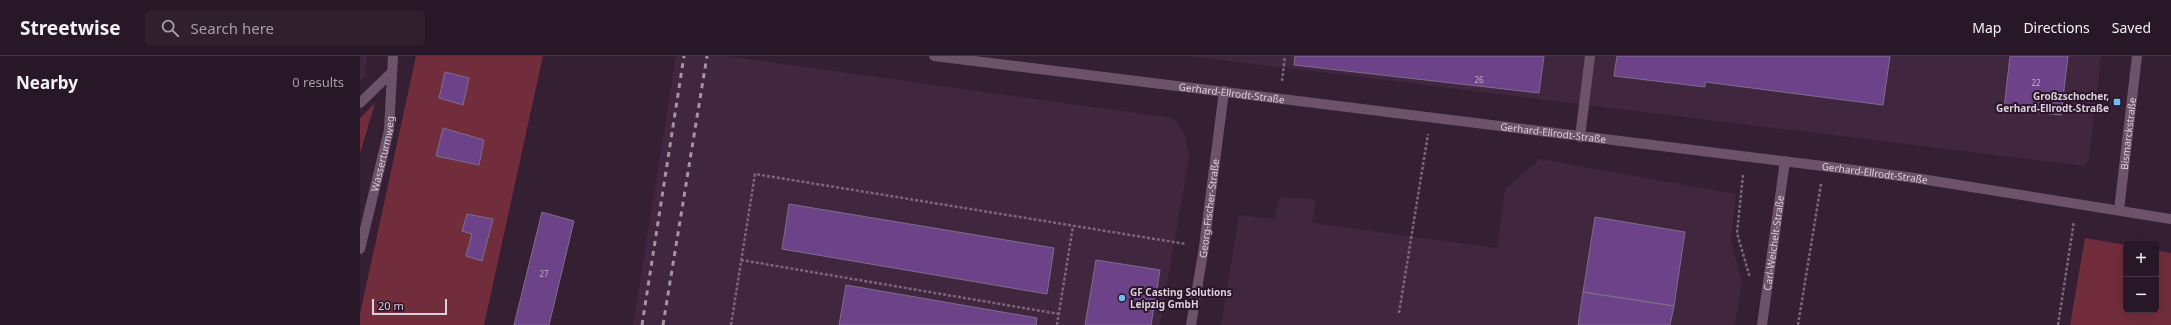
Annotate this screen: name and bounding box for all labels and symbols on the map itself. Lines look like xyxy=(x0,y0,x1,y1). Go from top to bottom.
house number: 26 xyxy=(1474,74,1484,85)
house number: 22 xyxy=(2031,77,2041,88)
street label: Gerhard-Ellrodt-Straße xyxy=(1178,79,1286,106)
place label: Großzschocher, Gerhard-Ellrodt-Straße xyxy=(1996,89,2109,115)
street label: Bismarckstraße xyxy=(2117,96,2139,171)
marker: Großzschocher, Gerhard-Ellrodt-Straße xyxy=(2112,97,2122,107)
street label: Wasserturmweg xyxy=(367,116,397,193)
street label: Gerhard-Ellrodt-Straße xyxy=(1500,119,1607,146)
street label: Georg-Fischer-Straße xyxy=(1195,158,1222,259)
street label: Gerhard-Ellrodt-Straße xyxy=(1821,159,1929,187)
street label: Carl-Weichelt-Straße xyxy=(1760,194,1787,291)
house number: 27 xyxy=(539,268,549,279)
place label: GF Casting Solutions Leipzig GmbH xyxy=(1130,285,1232,311)
marker: GF Casting Solutions Leipzig GmbH xyxy=(1117,293,1127,303)
scale bar xyxy=(372,297,447,316)

